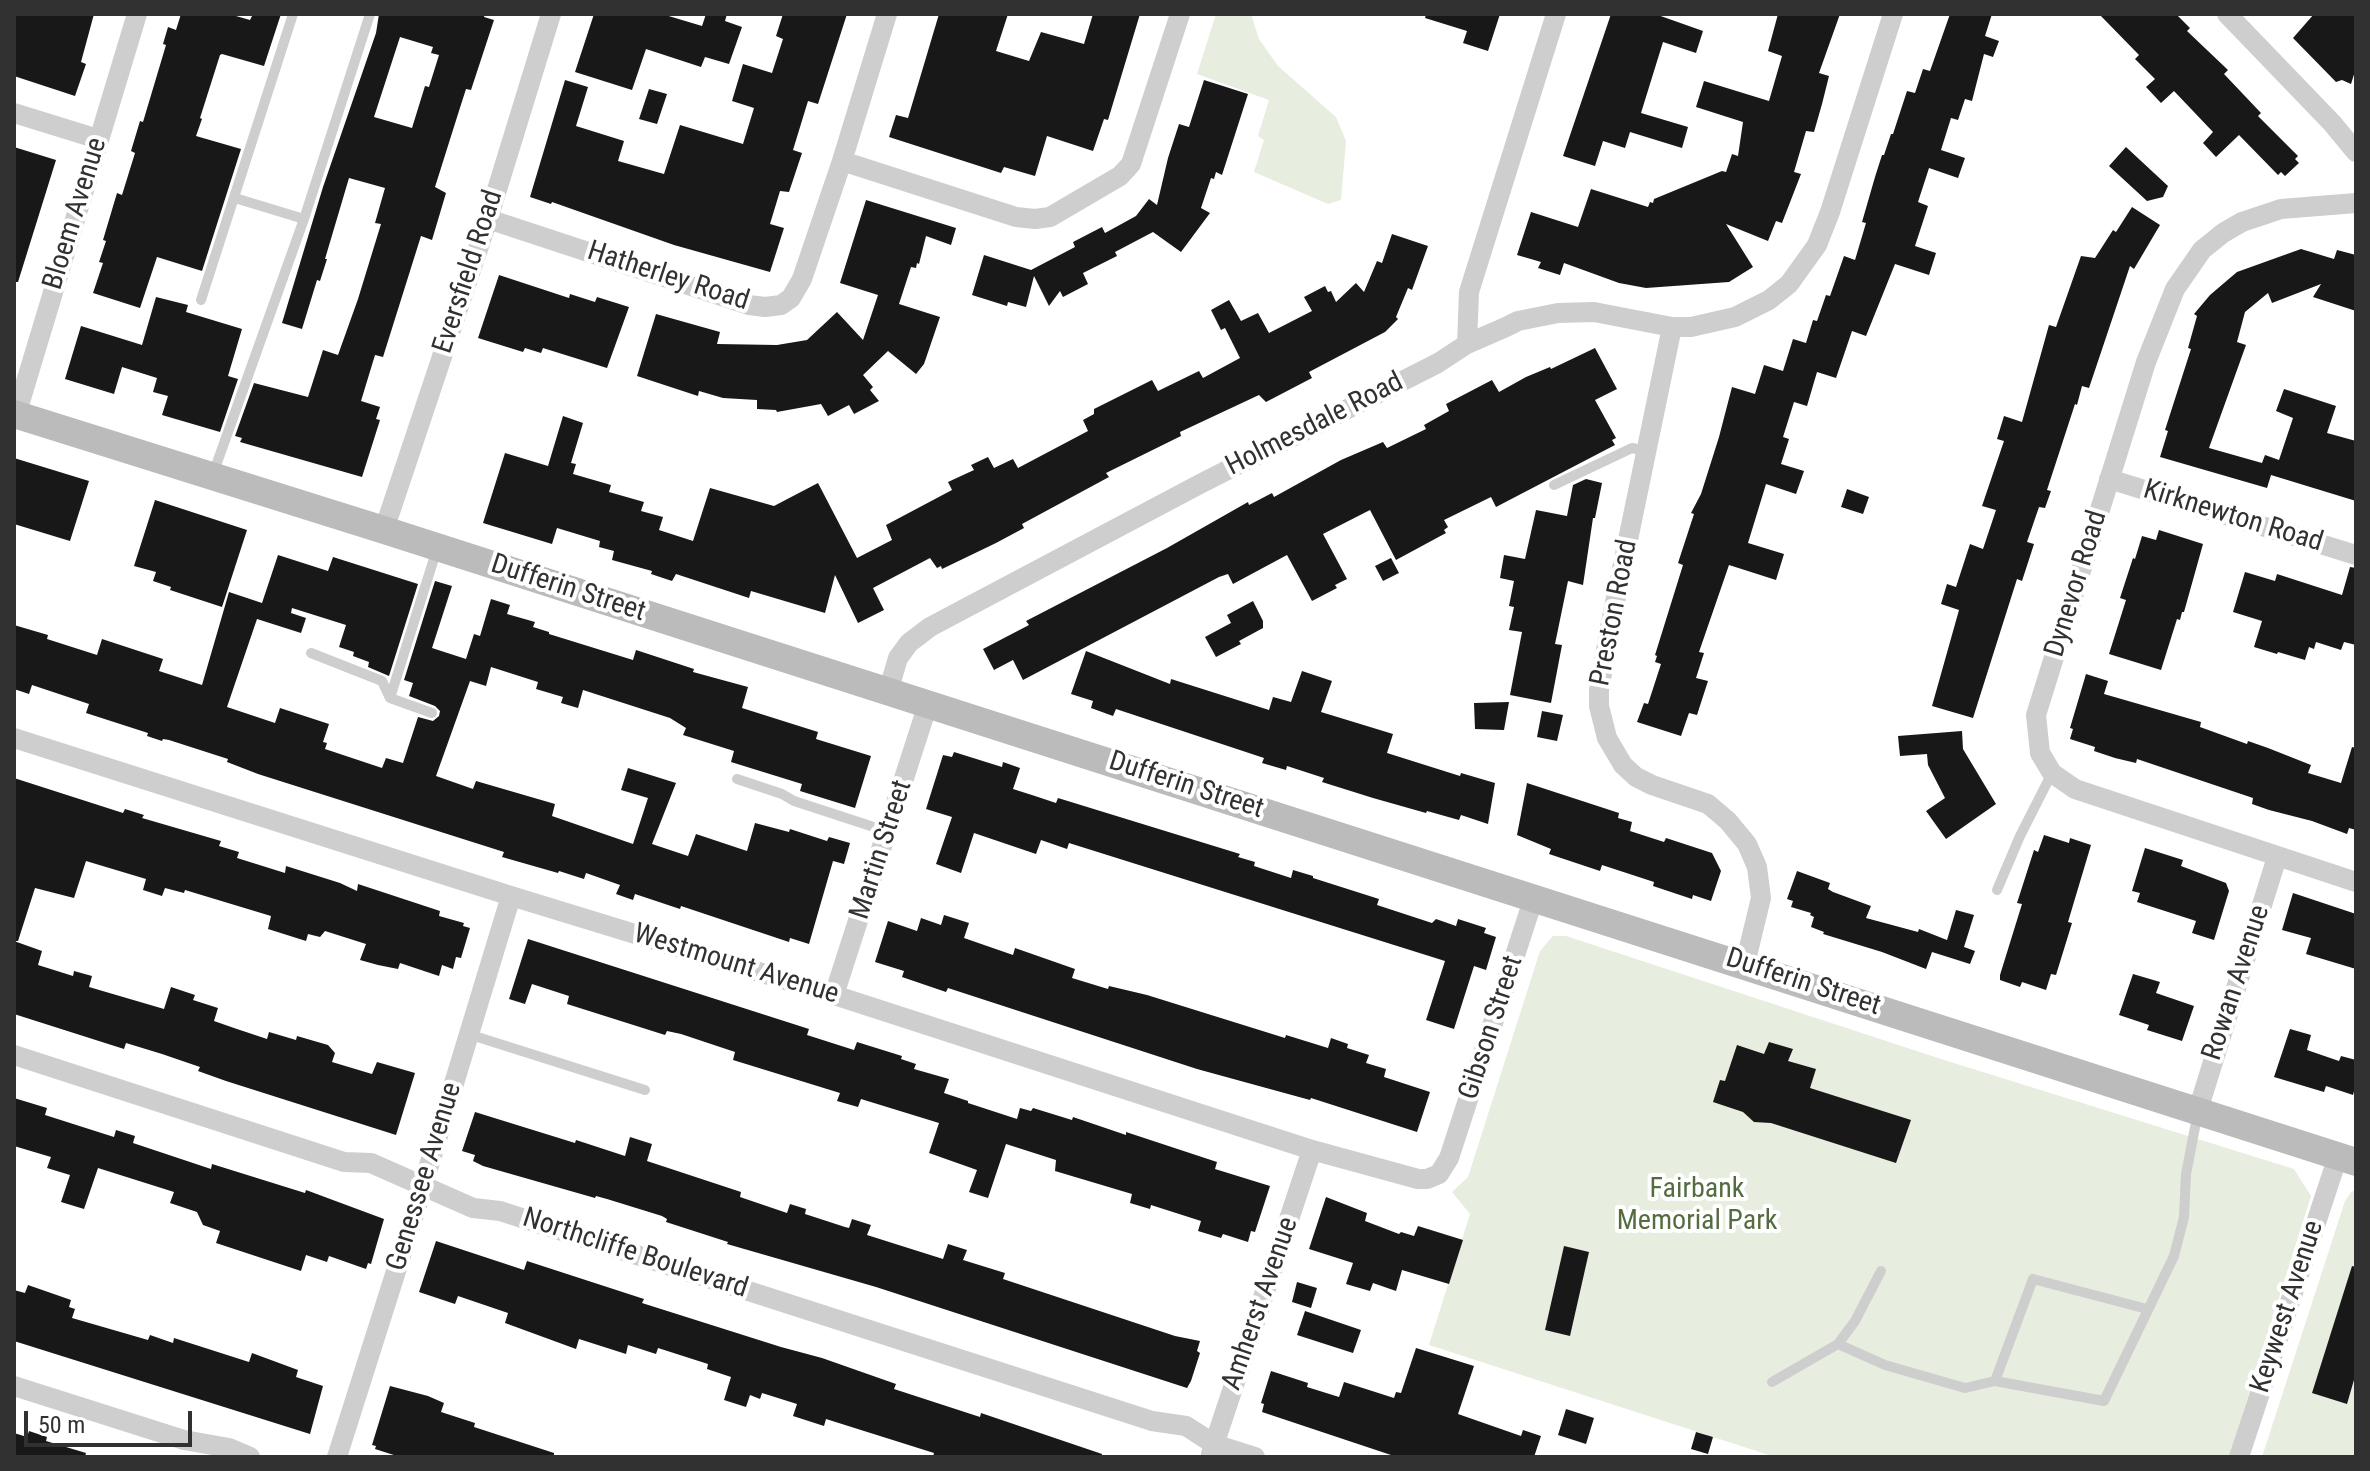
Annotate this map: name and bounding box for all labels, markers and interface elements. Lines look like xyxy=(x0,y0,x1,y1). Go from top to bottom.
street label: Bloem Avenue xyxy=(37,134,115,294)
street label: Eversfield Road xyxy=(427,186,511,358)
street label: Hatherley Road xyxy=(583,235,753,319)
street label: Holmesdale Road xyxy=(1221,366,1409,484)
street label: Kirknewton Road xyxy=(2139,474,2327,560)
street label: Dynevor Road xyxy=(2039,507,2115,661)
street label: Preston Road xyxy=(1584,537,1646,689)
street label: Dufferin Street xyxy=(486,548,650,630)
street label: Dufferin Street xyxy=(1104,745,1268,827)
street label: Martin Street xyxy=(844,776,920,924)
street label: Rowan Avenue xyxy=(2196,901,2278,1065)
street label: Westmount Avenue xyxy=(629,918,843,1012)
street label: Dufferin Street xyxy=(1721,942,1885,1024)
street label: Gibson Street xyxy=(1453,952,1531,1104)
street label: Genessee Avenue xyxy=(380,1079,470,1275)
park label: Fairbank Memorial Park xyxy=(1617,1173,1777,1239)
street label: Northcliffe Boulevard xyxy=(518,1202,752,1306)
street label: Amherst Avenue xyxy=(1216,1213,1306,1395)
street label: Keywest Avenue xyxy=(2244,1217,2332,1397)
scale bar xyxy=(28,1395,196,1445)
text: 50 m xyxy=(38,1411,85,1439)

